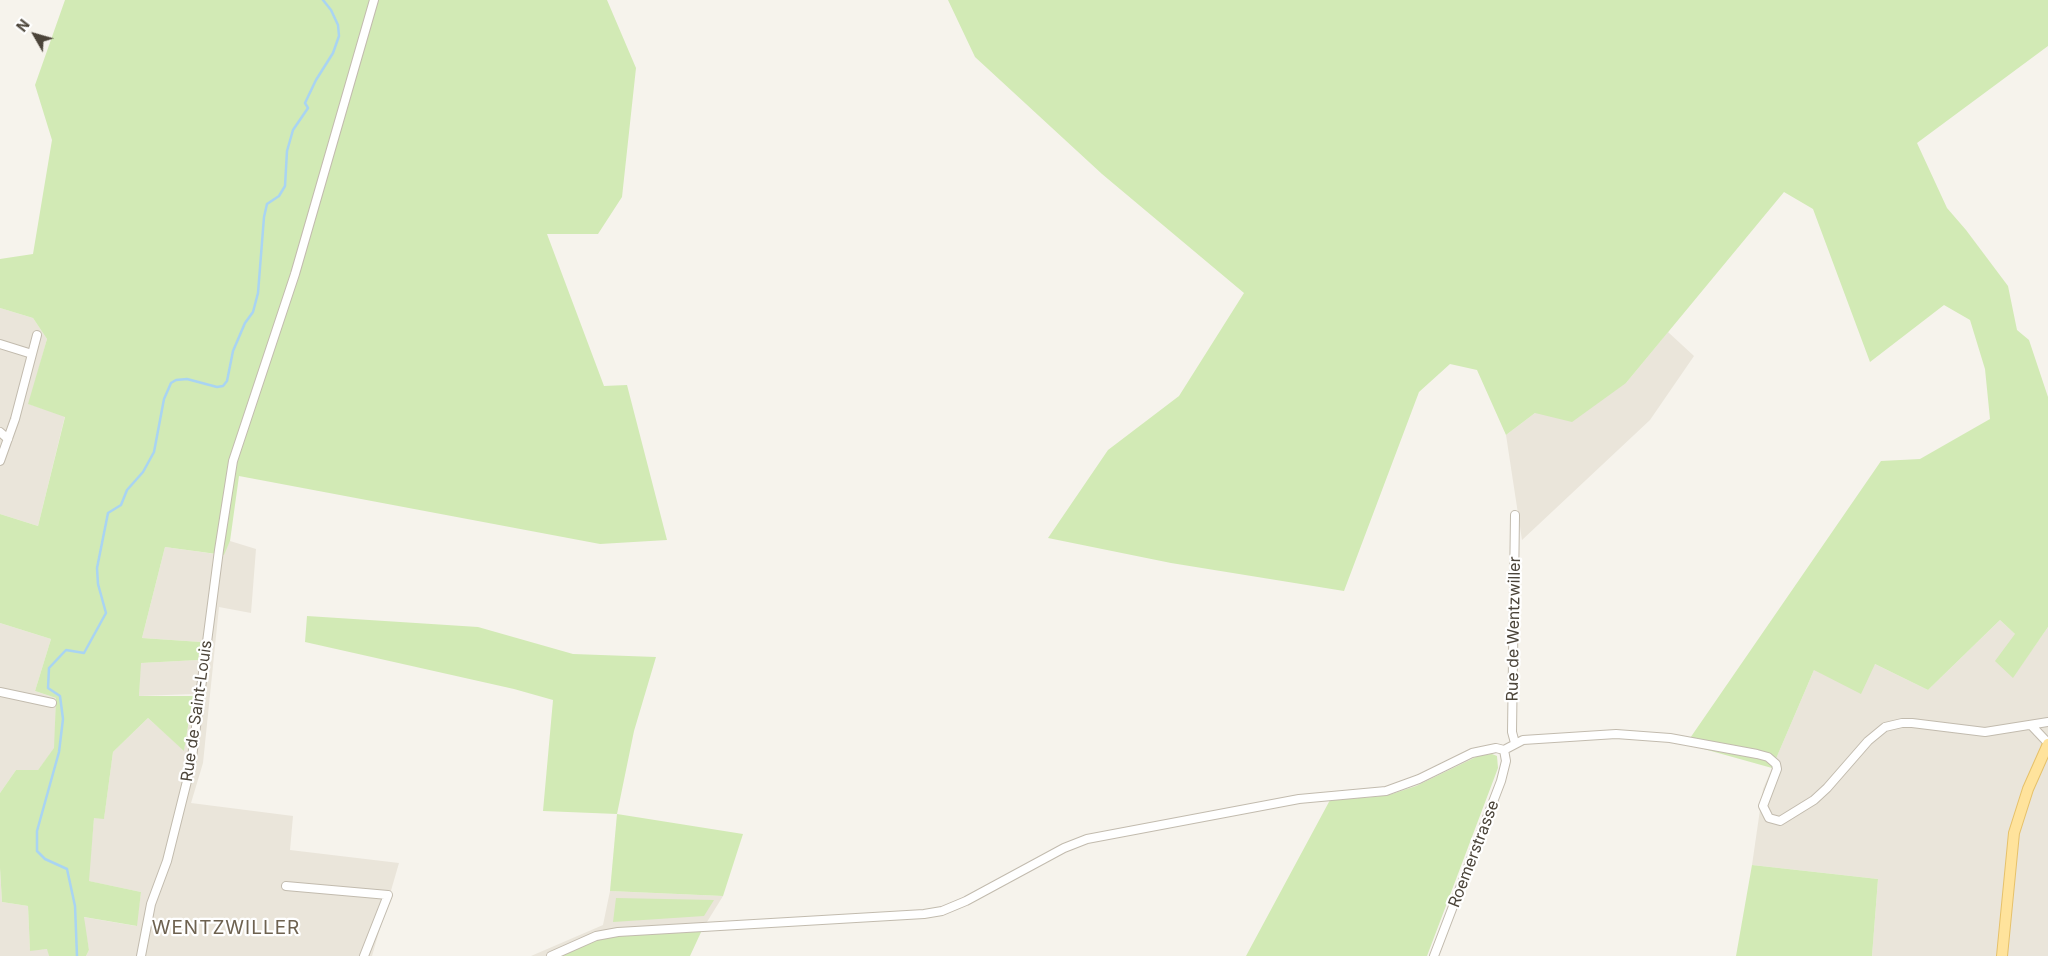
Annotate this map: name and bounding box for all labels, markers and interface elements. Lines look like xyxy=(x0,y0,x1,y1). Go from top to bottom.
north arrow xyxy=(10,10,60,60)
text: N xyxy=(13,16,33,35)
street label: Rue de Wentzwiller xyxy=(1503,556,1525,702)
street label: Rue de Saint-Louis xyxy=(178,639,216,783)
street label: Roemerstrasse xyxy=(1445,798,1503,910)
district label: WENTZWILLER xyxy=(150,917,302,939)

